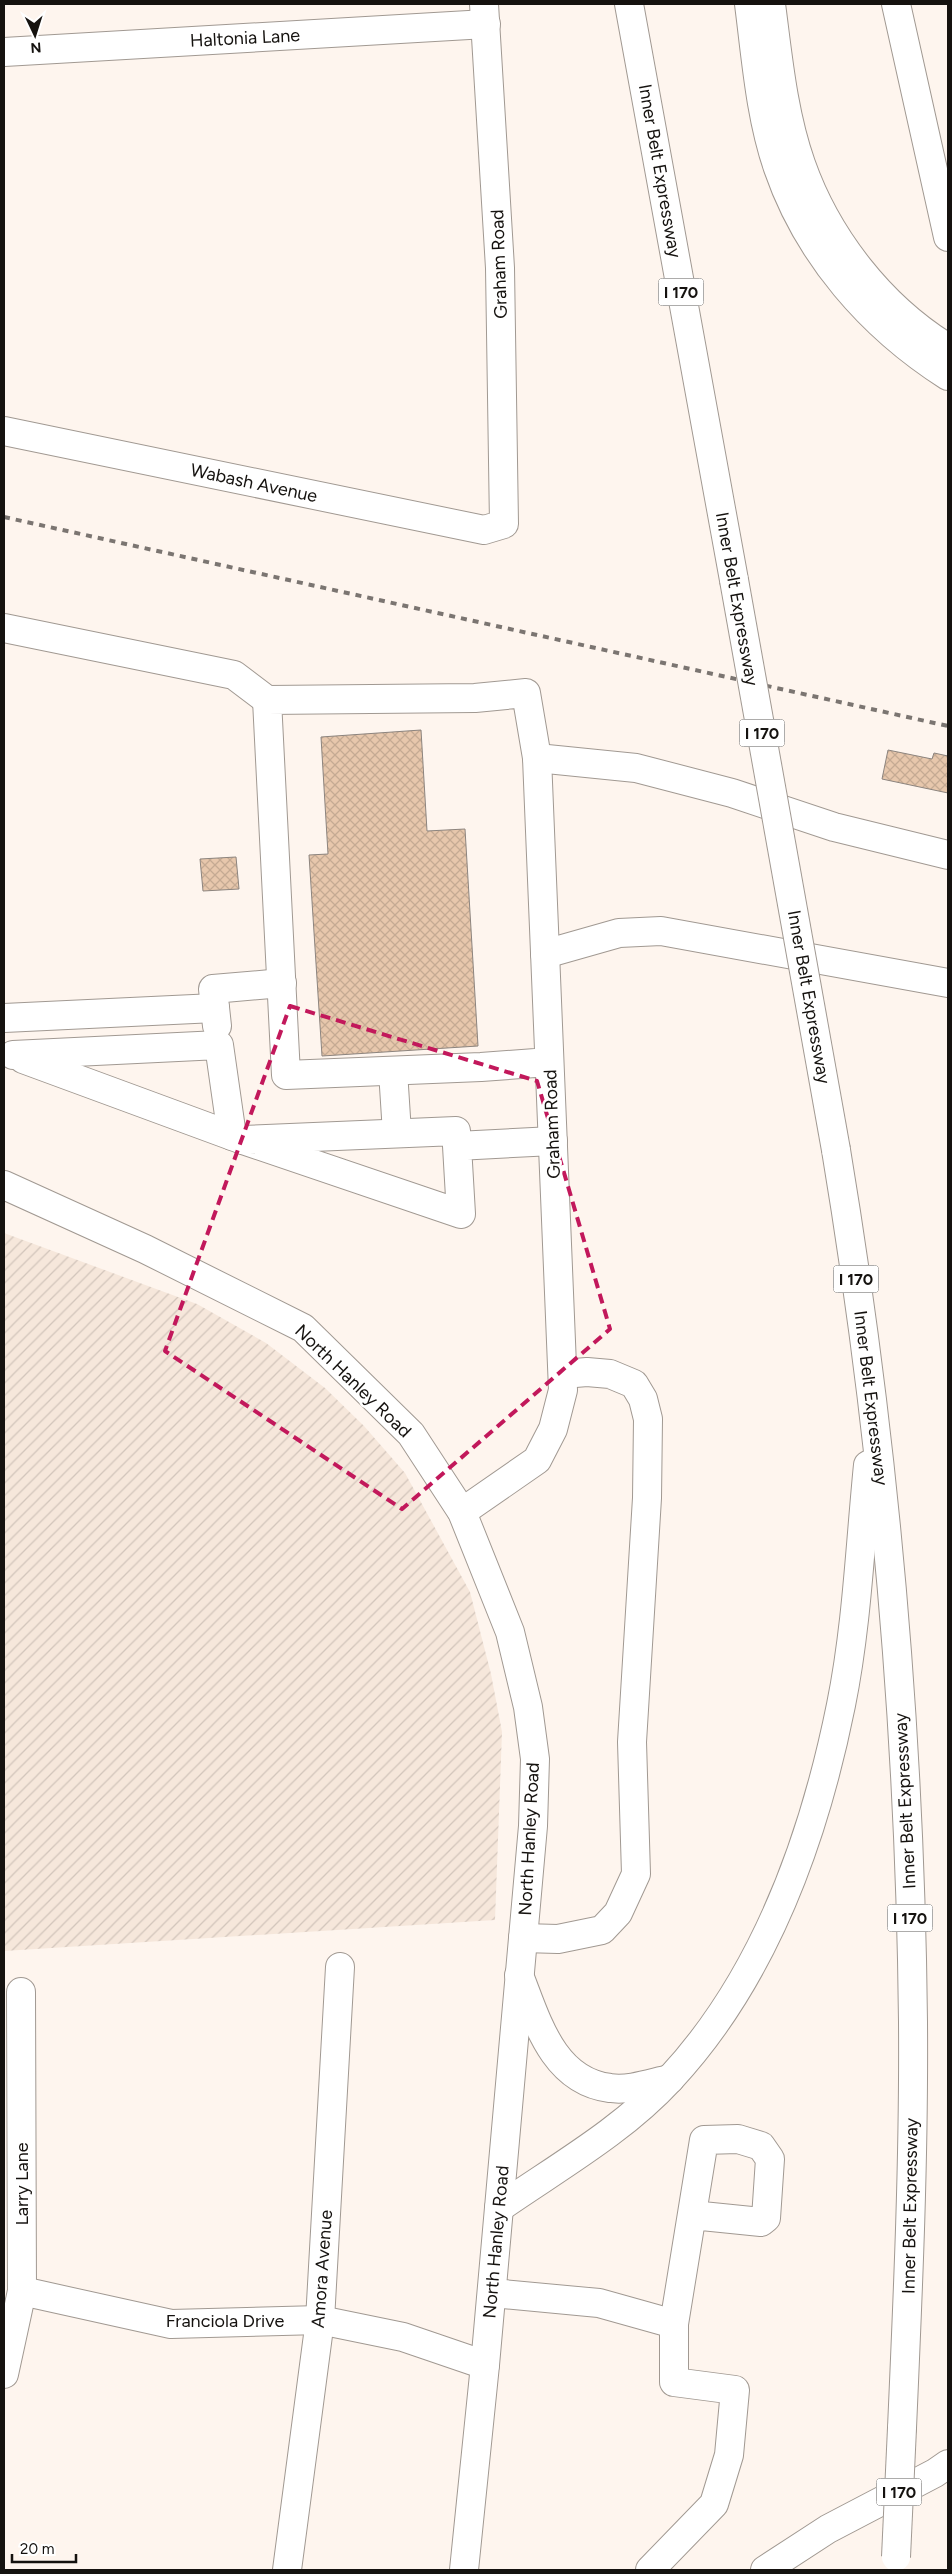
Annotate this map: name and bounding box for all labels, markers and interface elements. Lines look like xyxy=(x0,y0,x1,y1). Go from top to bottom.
north arrow xyxy=(10,10,60,60)
street label: Haltonia Lane xyxy=(189,24,301,52)
text: N xyxy=(30,39,42,56)
street label: Inner Belt Expressway xyxy=(634,82,686,260)
street label: Graham Road xyxy=(486,209,512,319)
road number: I 170 xyxy=(658,278,704,306)
street label: Wabash Avenue xyxy=(189,459,320,507)
street label: Inner Belt Expressway xyxy=(711,510,763,688)
road number: I 170 xyxy=(740,720,784,746)
street label: Inner Belt Expressway xyxy=(783,908,835,1086)
street label: Graham Road xyxy=(539,1069,565,1179)
road number: I 170 xyxy=(834,1266,878,1292)
street label: Inner Belt Expressway xyxy=(849,1309,893,1487)
street label: North Hanley Road xyxy=(290,1320,416,1442)
street label: Inner Belt Expressway xyxy=(889,1712,921,1890)
street label: North Hanley Road xyxy=(514,1762,544,1916)
road number: I 170 xyxy=(888,1905,932,1932)
street label: Inner Belt Expressway xyxy=(897,2117,923,2294)
street label: Larry Lane xyxy=(11,2142,33,2226)
street label: North Hanley Road xyxy=(478,2165,514,2319)
street label: Amora Avenue xyxy=(307,2209,337,2329)
street label: Franciola Drive xyxy=(166,2310,284,2332)
road number: I 170 xyxy=(876,2478,922,2506)
scale bar xyxy=(12,2532,76,2564)
text: 20 m xyxy=(20,2540,54,2558)

